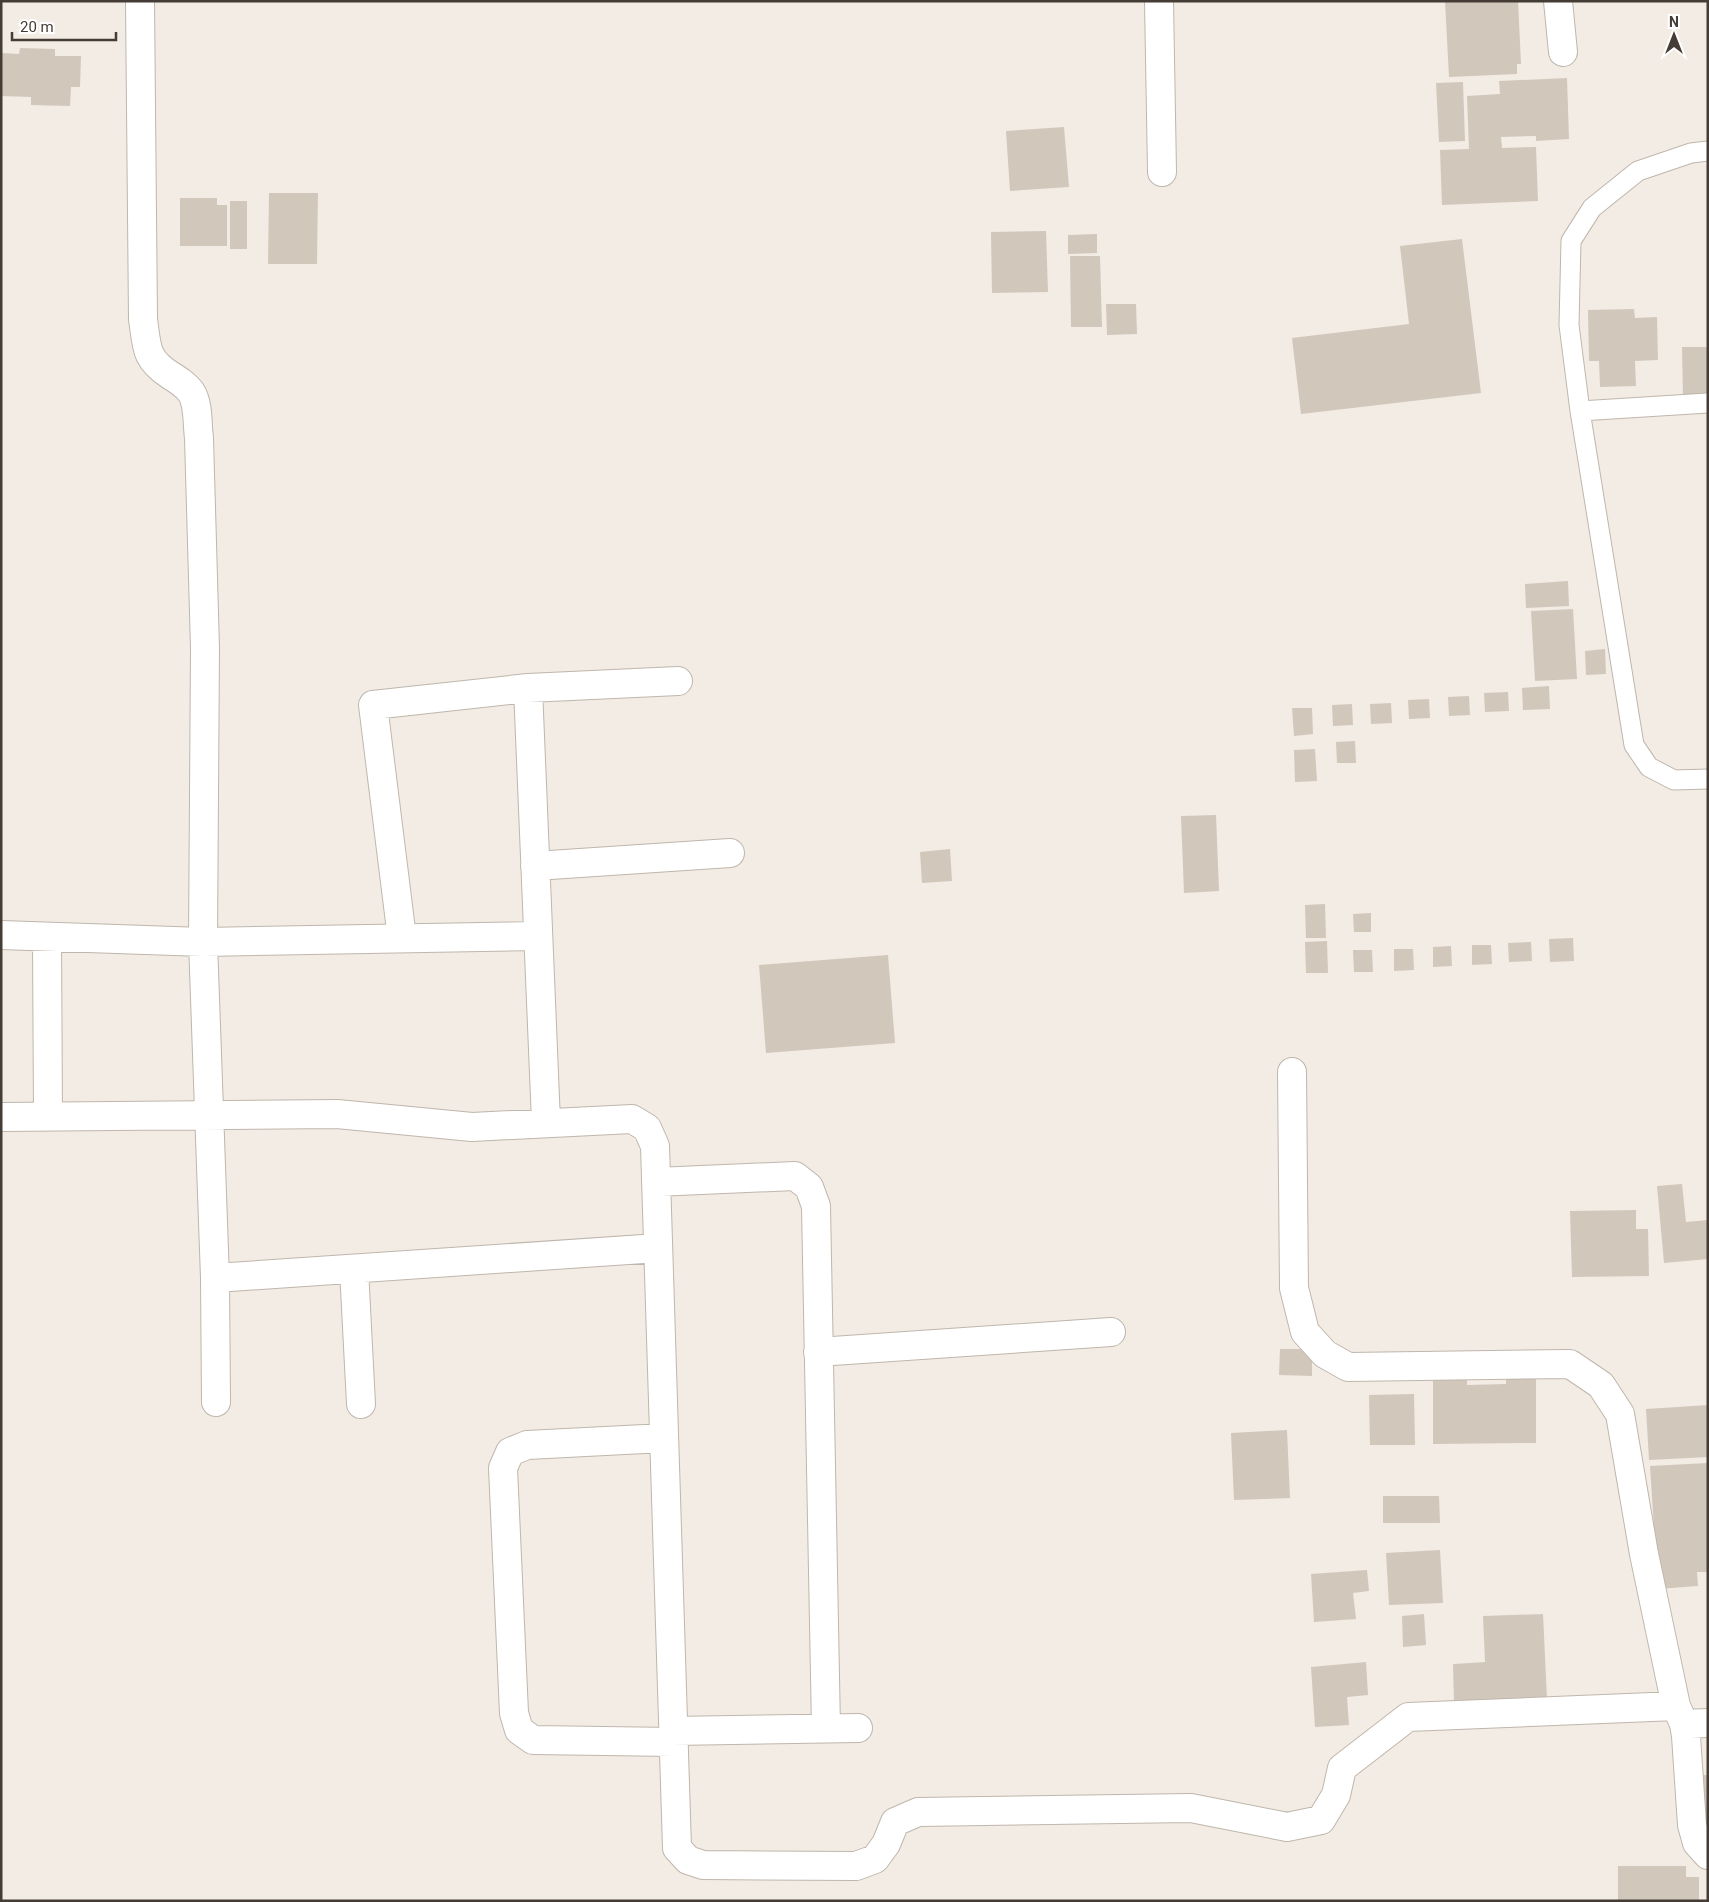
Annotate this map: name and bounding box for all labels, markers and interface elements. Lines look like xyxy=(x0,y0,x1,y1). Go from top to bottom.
scale bar xyxy=(12,10,116,42)
north arrow xyxy=(1649,10,1699,60)
text: N xyxy=(1669,14,1679,30)
text: 20 m xyxy=(20,18,54,36)

